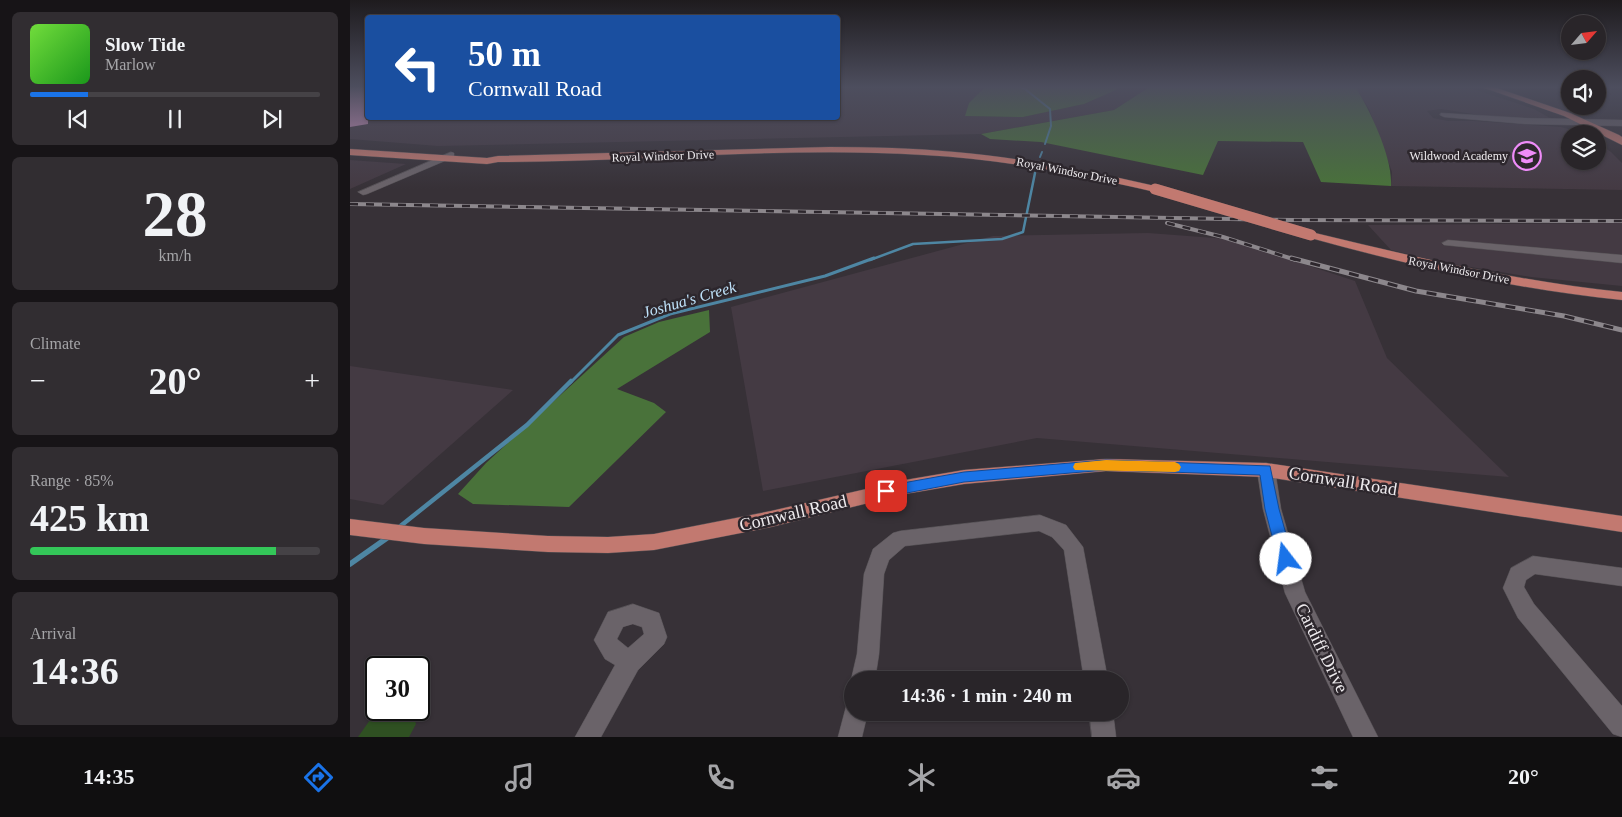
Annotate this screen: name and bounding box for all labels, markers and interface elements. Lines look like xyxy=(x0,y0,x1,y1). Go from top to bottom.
north arrow xyxy=(1561,15,1606,60)
map controls xyxy=(1561,15,1606,170)
text: Slow Tide xyxy=(105,34,185,55)
icon: left xyxy=(385,35,450,100)
text: 50 m xyxy=(468,35,541,74)
text: Marlow xyxy=(105,56,156,73)
button: sound xyxy=(1561,70,1606,115)
text: Cornwall Road xyxy=(468,76,602,101)
icon: previous xyxy=(64,105,92,133)
icon: pause xyxy=(161,105,189,133)
icon: next xyxy=(258,105,286,133)
button: layers xyxy=(1561,125,1606,170)
school or university icon: Wildwood Academy xyxy=(1512,141,1542,171)
street label: Royal Windsor Drive xyxy=(611,147,715,165)
place label: Wildwood Academy xyxy=(1410,149,1508,163)
street label: Royal Windsor Drive xyxy=(1015,154,1119,188)
text: 28 xyxy=(143,178,208,250)
text: km/h xyxy=(159,247,191,264)
street label: Royal Windsor Drive xyxy=(1407,253,1511,287)
water label: Joshua's Creek xyxy=(640,278,739,321)
text: Climate xyxy=(30,335,81,352)
text: 20° xyxy=(148,360,202,402)
text: − xyxy=(30,365,46,396)
text: + xyxy=(304,365,320,396)
street label: Cornwall Road xyxy=(1287,463,1399,499)
pin xyxy=(865,470,907,512)
text: Range · 85% xyxy=(30,472,114,489)
icon: arrive xyxy=(872,477,900,505)
street label: Cornwall Road xyxy=(737,491,849,535)
text: 425 km xyxy=(30,497,149,539)
position arrow xyxy=(1259,532,1311,584)
street label: Cardiff Drive xyxy=(1292,600,1352,696)
text: Arrival xyxy=(30,625,76,642)
text: 14:36 xyxy=(30,650,119,692)
speed limit sign: 30 xyxy=(365,656,430,721)
text: 14:36 · 1 min · 240 m xyxy=(901,685,1072,706)
icon: directions xyxy=(301,760,336,795)
icon: music xyxy=(502,760,537,795)
icon: phone xyxy=(703,760,738,795)
icon: climate xyxy=(904,760,939,795)
icon: car xyxy=(1106,760,1141,795)
icon: filters xyxy=(1307,760,1342,795)
text: 14:35 xyxy=(83,764,134,789)
text: 20° xyxy=(1508,764,1539,789)

